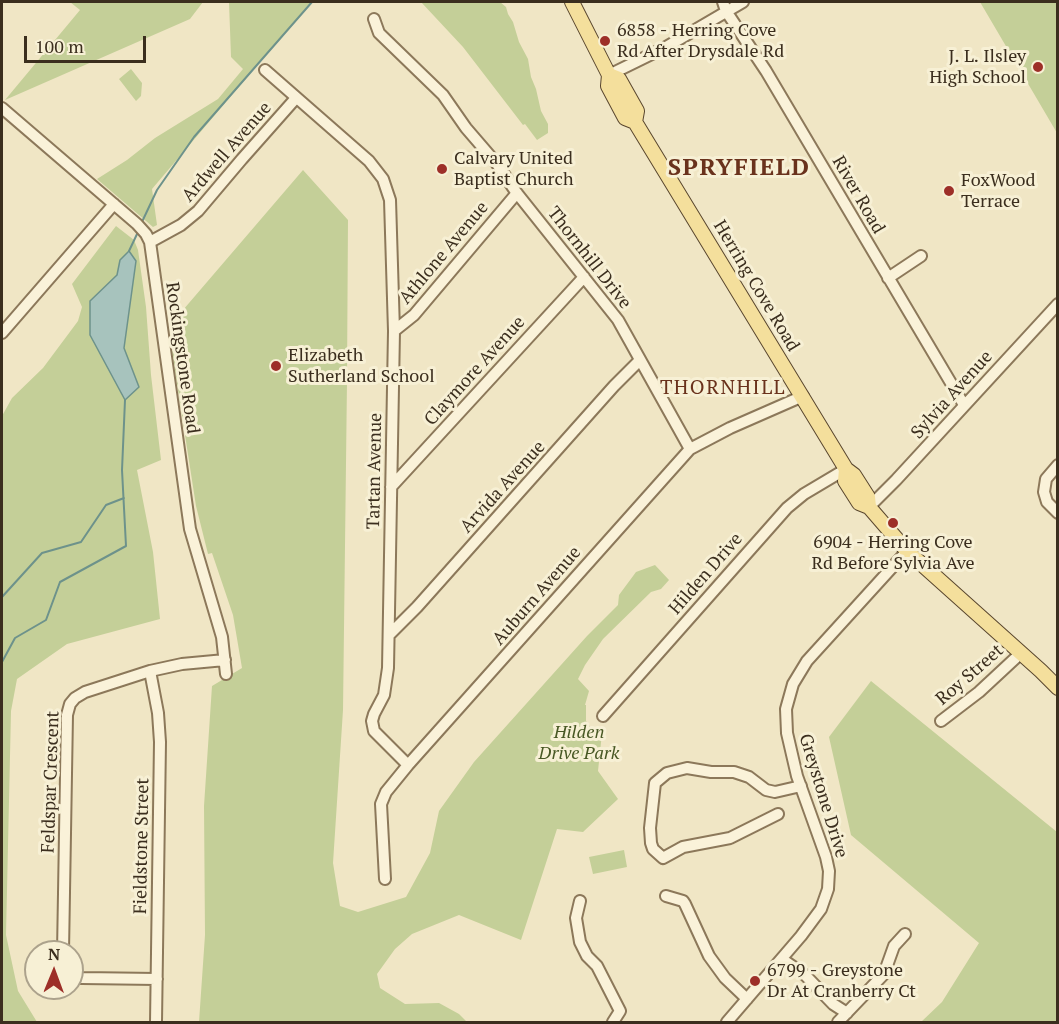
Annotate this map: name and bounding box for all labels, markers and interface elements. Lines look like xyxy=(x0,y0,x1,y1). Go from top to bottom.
place label: 6858 - Herring Cove Rd After Drysdale Rd xyxy=(617,20,784,63)
scale bar xyxy=(27,24,148,62)
text: 100 m xyxy=(35,34,84,58)
marker: 6858 - Herring Cove Rd After Drysdale Rd xyxy=(598,34,612,48)
place label: J. L. Ilsley High School xyxy=(929,46,1026,88)
marker: J. L. Ilsley High School xyxy=(1031,60,1045,74)
street label: Ardwell Avenue xyxy=(178,98,276,206)
place label: Calvary United Baptist Church xyxy=(454,148,573,190)
street label: River Road xyxy=(827,152,889,238)
district label: SPRYFIELD xyxy=(668,154,810,182)
marker: Calvary United Baptist Church xyxy=(435,162,449,176)
place label: FoxWood Terrace xyxy=(961,170,1035,213)
marker: FoxWood Terrace xyxy=(942,184,956,198)
street label: Athlone Avenue xyxy=(395,197,493,309)
street label: Thornhill Drive xyxy=(543,203,635,313)
street label: Herring Cove Road xyxy=(708,217,804,355)
street label: Rockingstone Road xyxy=(161,281,203,435)
street label: Claymore Avenue xyxy=(420,312,530,430)
place label: Elizabeth Sutherland School xyxy=(288,345,435,388)
street label: Sylvia Avenue xyxy=(907,346,997,444)
marker: Elizabeth Sutherland School xyxy=(269,359,283,373)
district label: THORNHILL xyxy=(660,376,786,400)
street label: Tartan Avenue xyxy=(363,413,387,529)
street label: Arvida Avenue xyxy=(456,437,550,537)
marker: 6904 - Herring Cove Rd Before Sylvia Ave xyxy=(886,516,900,530)
street label: Hilden Drive xyxy=(665,529,747,619)
place label: 6904 - Herring Cove Rd Before Sylvia Ave xyxy=(811,532,975,574)
street label: Auburn Avenue xyxy=(488,542,586,650)
street label: Roy Street xyxy=(932,640,1008,710)
street label: Feldspar Crescent xyxy=(38,710,64,854)
park label: Hilden Drive Park xyxy=(539,722,619,764)
street label: Greystone Drive xyxy=(794,731,852,861)
street label: Fieldstone Street xyxy=(130,778,154,914)
north arrow xyxy=(24,940,84,1000)
text: N xyxy=(48,943,61,965)
place label: 6799 - Greystone Dr At Cranberry Ct xyxy=(767,960,916,1002)
marker: 6799 - Greystone Dr At Cranberry Ct xyxy=(748,974,762,988)

